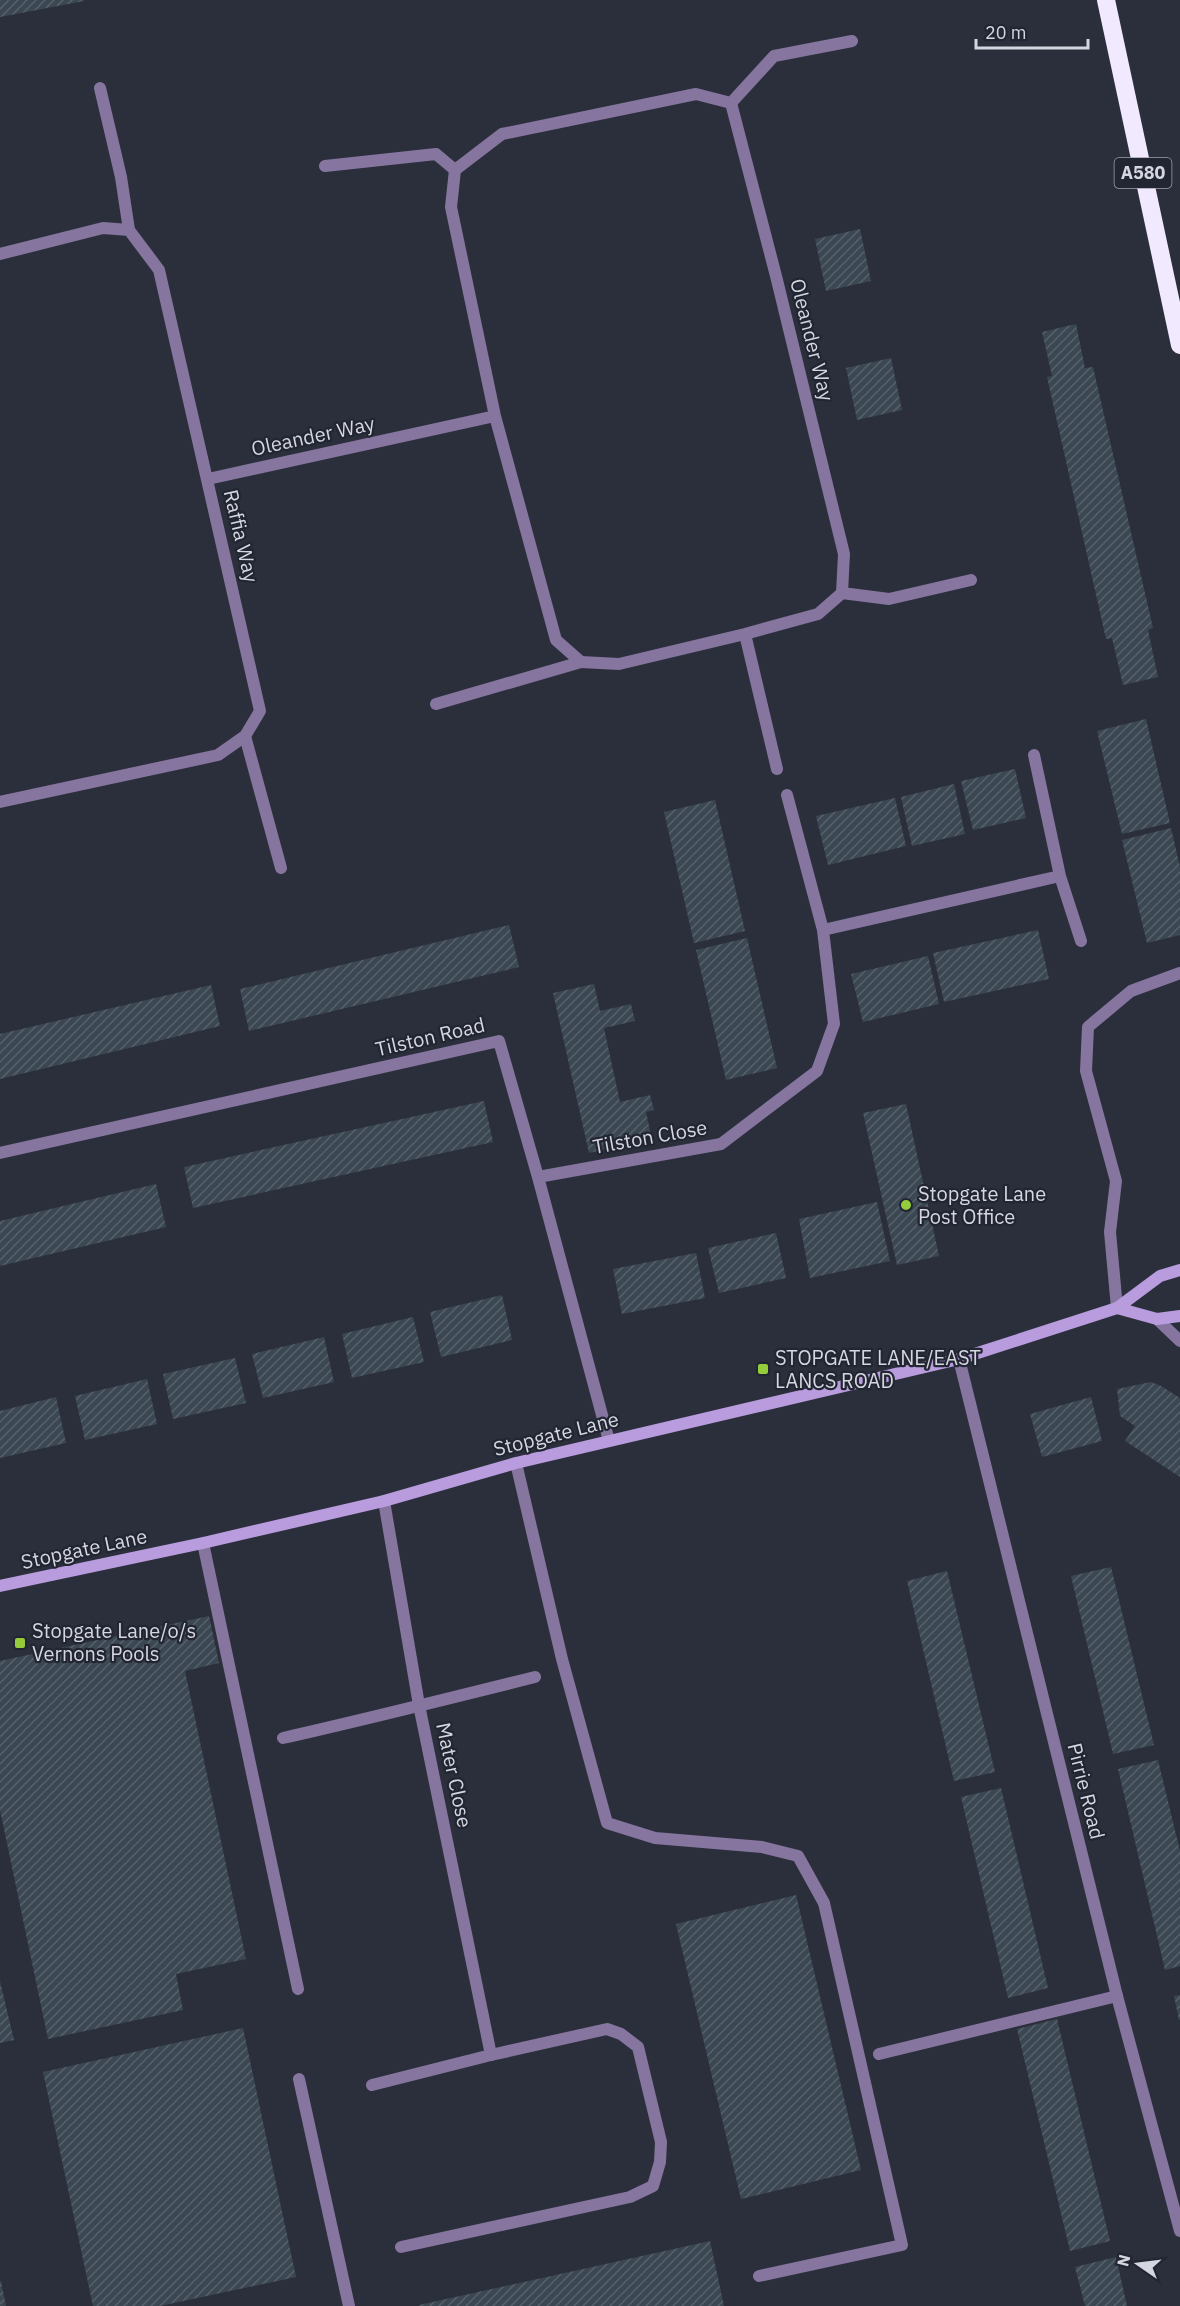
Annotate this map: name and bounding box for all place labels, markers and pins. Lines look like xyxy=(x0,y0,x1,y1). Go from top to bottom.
place label: Stopgate Lane Post Office xyxy=(918,1180,1046,1230)
marker: Stopgate Lane Post Office xyxy=(899,1198,913,1212)
place label: STOPGATE LANE/EAST LANCS ROAD xyxy=(775,1344,981,1394)
marker: STOPGATE LANE/EAST LANCS ROAD xyxy=(756,1362,770,1376)
place label: Stopgate Lane/o/s Vernons Pools xyxy=(32,1617,196,1667)
marker: Stopgate Lane/o/s Vernons Pools xyxy=(13,1636,27,1650)

